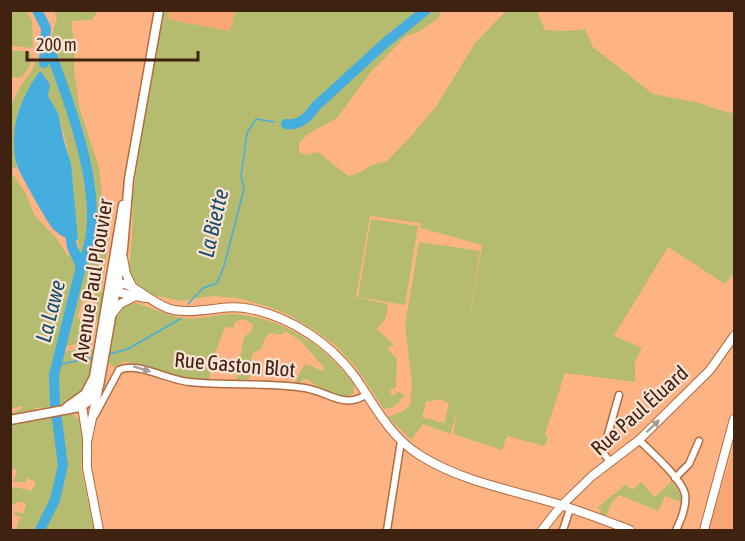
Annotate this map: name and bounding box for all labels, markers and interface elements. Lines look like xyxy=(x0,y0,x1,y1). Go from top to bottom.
scale bar xyxy=(27,24,198,62)
text: 200 m xyxy=(36,34,77,55)
water label: La Biette xyxy=(192,186,234,260)
street label: Avenue Paul Plouvier xyxy=(67,196,117,363)
water label: La Lawe xyxy=(30,277,70,345)
street label: Rue Gaston Blot xyxy=(174,347,296,381)
street label: Rue Paul Éluard xyxy=(586,360,692,460)
one-way arrow xyxy=(133,365,151,375)
one-way arrow xyxy=(645,420,660,433)

